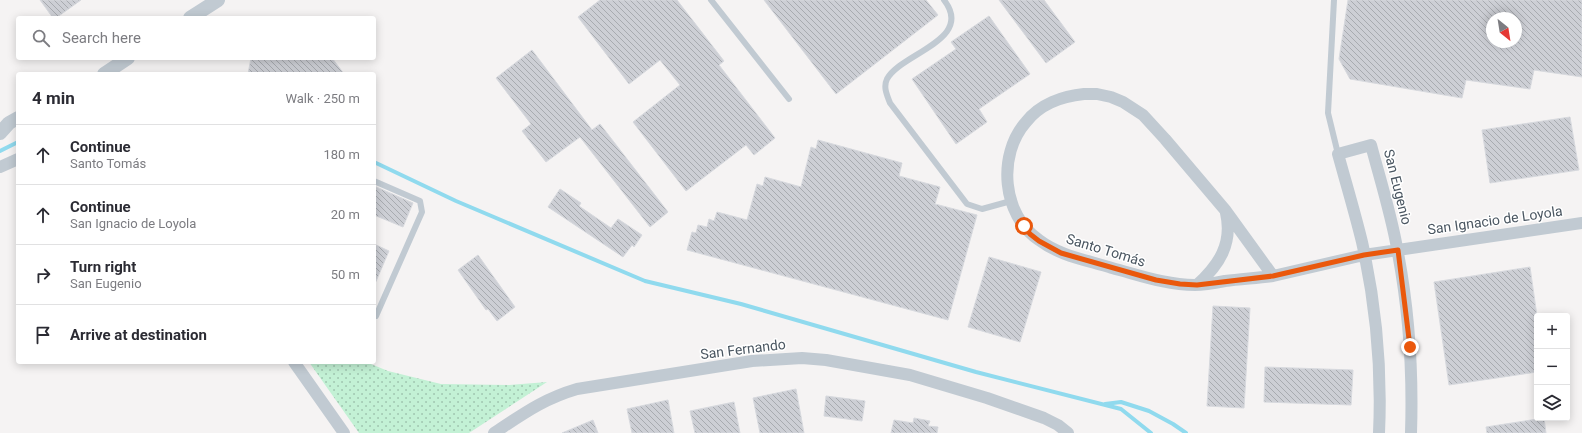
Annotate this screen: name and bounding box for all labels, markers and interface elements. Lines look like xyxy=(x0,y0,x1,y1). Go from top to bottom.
north arrow xyxy=(1486,12,1522,48)
search box xyxy=(16,16,376,60)
icon: search xyxy=(30,27,52,49)
text: Search here xyxy=(62,29,141,47)
text: 4 min xyxy=(32,88,75,108)
text: Walk · 250 m xyxy=(285,91,360,106)
text: Continue xyxy=(70,138,131,156)
icon: ahead xyxy=(32,144,54,166)
text: 180 m xyxy=(323,147,360,162)
street label: San Eugenio xyxy=(1381,148,1415,226)
text: Santo Tomás xyxy=(70,156,146,171)
text: Continue xyxy=(70,198,131,216)
street label: San Ignacio de Loyola xyxy=(1427,203,1563,237)
icon: ahead xyxy=(32,204,54,226)
text: 20 m xyxy=(331,207,360,222)
text: San Ignacio de Loyola xyxy=(70,216,196,231)
route start xyxy=(1015,217,1033,235)
street label: Santo Tomás xyxy=(1064,230,1148,270)
text: Turn right xyxy=(70,258,136,276)
icon: right xyxy=(32,264,54,286)
text: 50 m xyxy=(331,267,360,282)
text: San Eugenio xyxy=(70,276,142,291)
map controls xyxy=(1534,313,1570,421)
button: + xyxy=(1534,313,1570,349)
icon: arrive xyxy=(32,324,54,346)
text: Arrive at destination xyxy=(70,326,207,344)
street label: San Fernando xyxy=(699,336,787,362)
route end xyxy=(1401,338,1419,356)
button: − xyxy=(1534,349,1570,385)
button: layers xyxy=(1534,385,1570,421)

